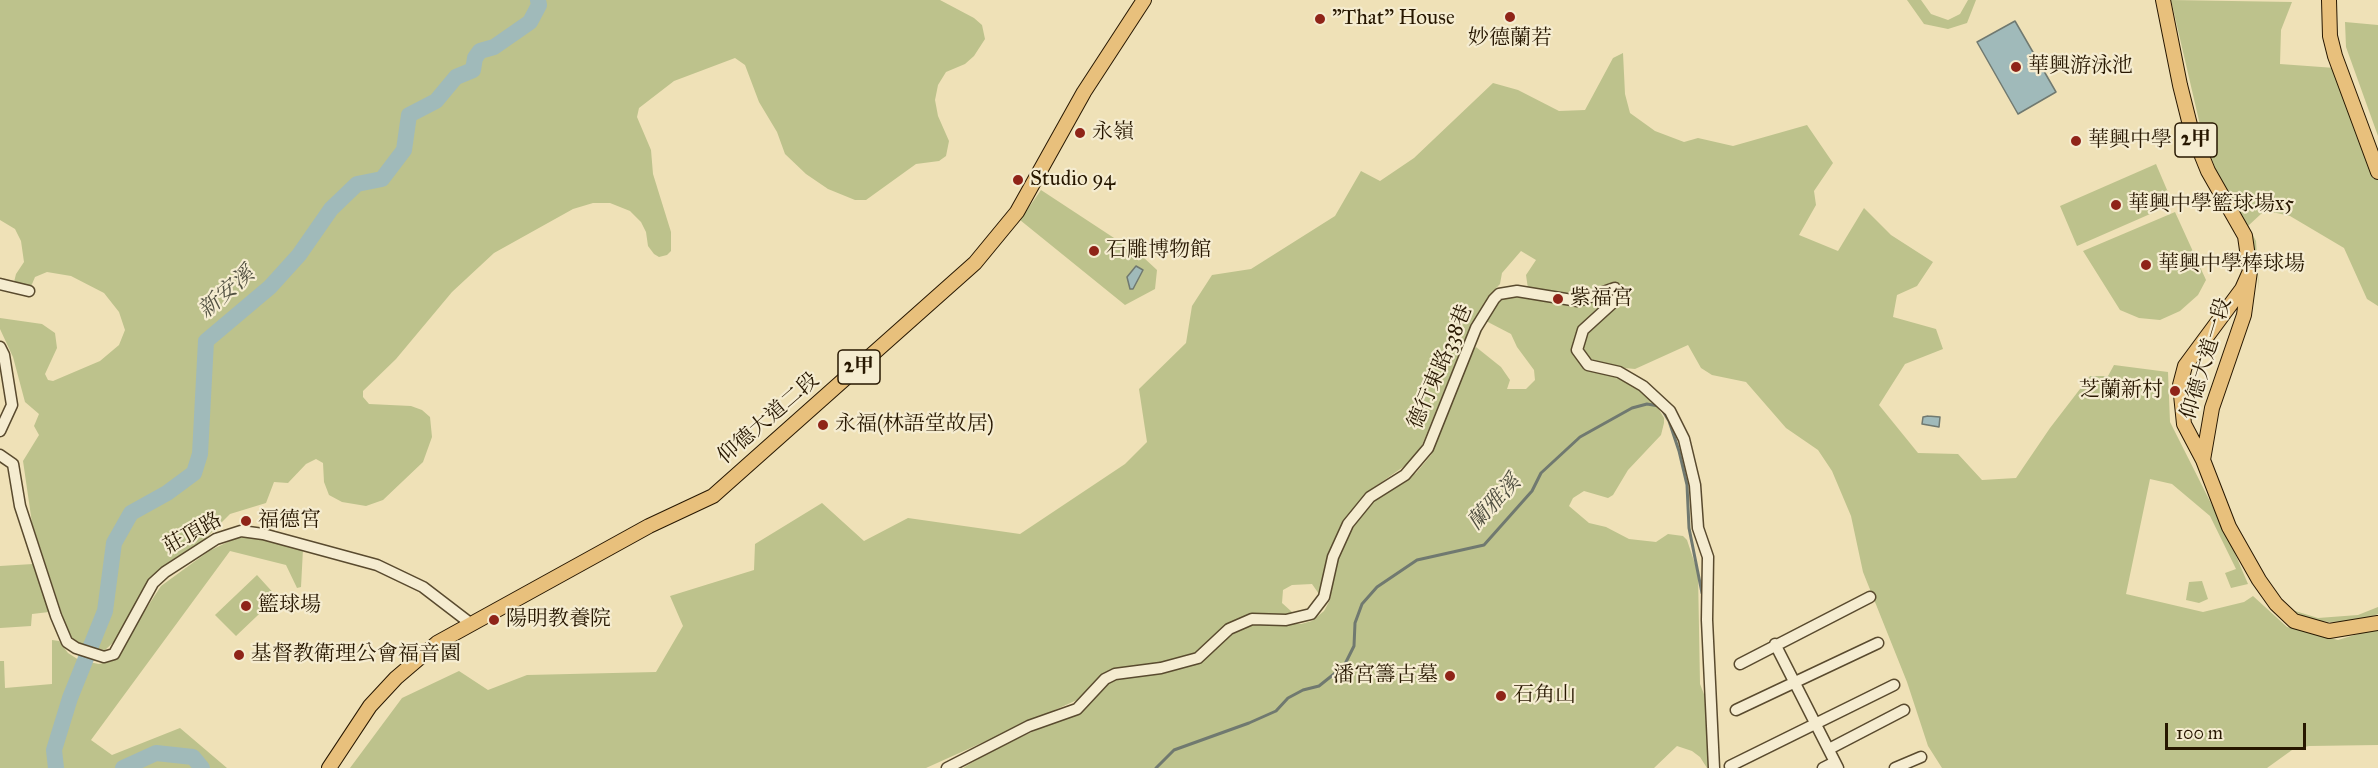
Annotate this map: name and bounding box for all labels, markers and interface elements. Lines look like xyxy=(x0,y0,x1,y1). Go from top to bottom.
place label: "That" House xyxy=(1332,6,1455,32)
marker: 妙德蘭若 xyxy=(1503,10,1517,24)
marker: "That" House xyxy=(1313,12,1327,26)
place label: 妙德蘭若 xyxy=(1468,26,1552,52)
place label: 華興游泳池 xyxy=(2028,54,2133,80)
marker: 華興游泳池 xyxy=(2009,60,2023,74)
place label: 永嶺 xyxy=(1092,120,1134,146)
road number: 2甲 xyxy=(2175,123,2217,157)
marker: 永嶺 xyxy=(1073,126,1087,140)
place label: 華興中學 xyxy=(2088,128,2172,154)
marker: 華興中學 xyxy=(2069,134,2083,148)
place label: Studio 94 xyxy=(1030,167,1115,193)
marker: Studio 94 xyxy=(1011,173,1025,187)
place label: 華興中學籃球場x5 xyxy=(2128,192,2294,218)
marker: 華興中學籃球場x5 xyxy=(2109,198,2123,212)
place label: 石雕博物館 xyxy=(1106,238,1211,264)
marker: 石雕博物館 xyxy=(1087,244,1101,258)
place label: 華興中學棒球場 xyxy=(2158,252,2305,278)
marker: 華興中學棒球場 xyxy=(2139,258,2153,272)
water label: 新安溪 xyxy=(193,261,261,325)
place label: 紫福宮 xyxy=(1570,286,1633,312)
marker: 紫福宮 xyxy=(1551,292,1565,306)
street label: 仰德大道一段 xyxy=(2177,295,2237,423)
street label: 德行東路338巷 xyxy=(1403,301,1479,433)
road number: 2甲 xyxy=(838,350,880,384)
street label: 仰德大道二段 xyxy=(713,368,825,470)
place label: 芝蘭新村 xyxy=(2079,378,2163,404)
marker: 芝蘭新村 xyxy=(2168,384,2182,398)
place label: 永福(林語堂故居) xyxy=(835,412,994,438)
marker: 永福(林語堂故居) xyxy=(816,418,830,432)
water label: 蘭雅溪 xyxy=(1463,470,1527,536)
street label: 莊頂路 xyxy=(159,508,227,560)
place label: 福德宮 xyxy=(258,508,321,534)
marker: 福德宮 xyxy=(239,514,253,528)
place label: 籃球場 xyxy=(258,593,321,619)
marker: 籃球場 xyxy=(239,599,253,613)
place label: 陽明教養院 xyxy=(506,607,611,633)
marker: 陽明教養院 xyxy=(487,613,501,627)
place label: 基督教衛理公會福音園 xyxy=(251,642,461,668)
marker: 基督教衛理公會福音園 xyxy=(232,648,246,662)
place label: 潘宮籌古墓 xyxy=(1333,663,1438,689)
marker: 潘宮籌古墓 xyxy=(1443,669,1457,683)
place label: 石角山 xyxy=(1513,683,1576,709)
marker: 石角山 xyxy=(1494,689,1508,703)
scale bar xyxy=(2168,711,2309,749)
text: 100 m xyxy=(2176,722,2223,744)

